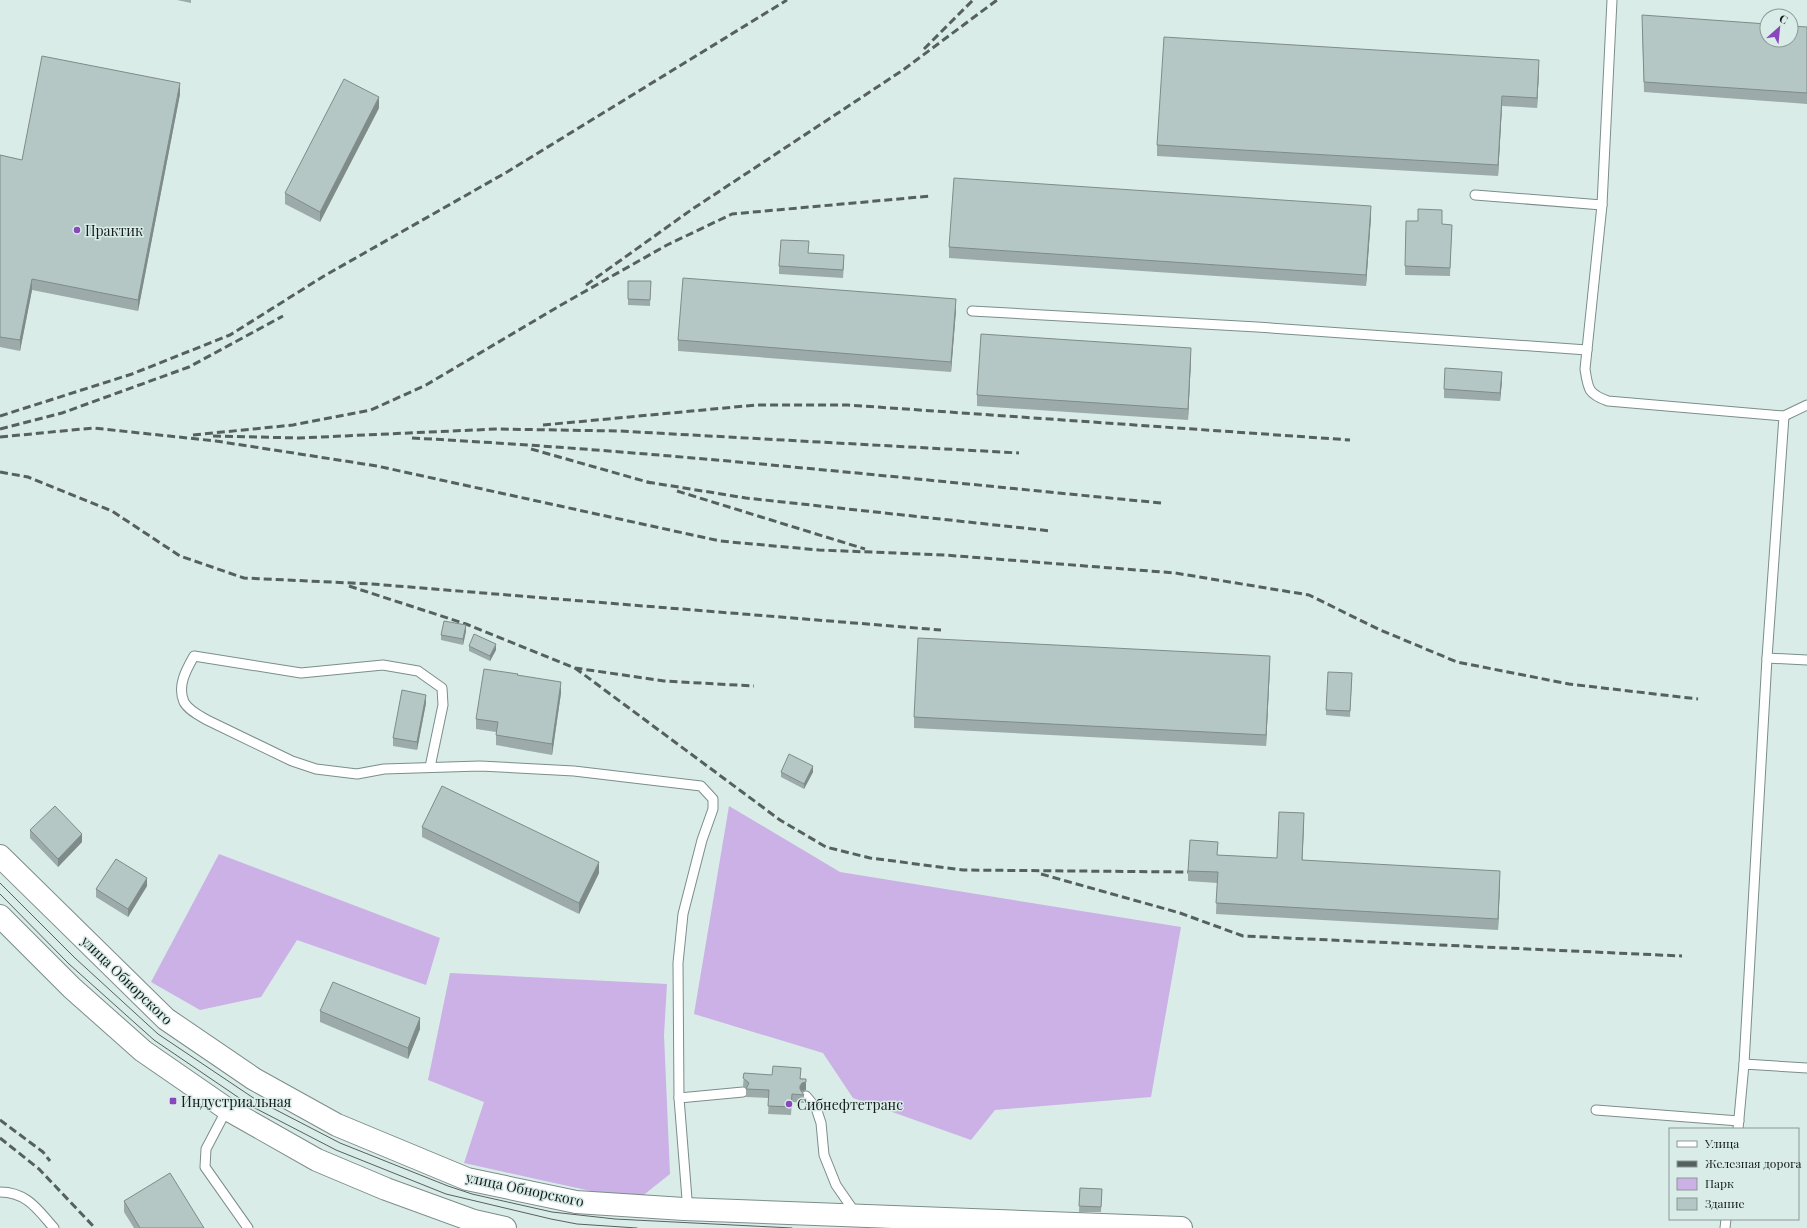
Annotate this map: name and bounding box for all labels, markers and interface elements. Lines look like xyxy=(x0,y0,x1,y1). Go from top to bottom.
north arrow xyxy=(1759,8,1799,48)
text: С xyxy=(1777,10,1791,27)
place label: Практик xyxy=(85,221,143,240)
marker: Практик xyxy=(72,225,82,235)
street label: улица Обнорского xyxy=(76,931,177,1029)
place label: Индустриальная xyxy=(181,1092,292,1111)
place label: Сибнефтетранс xyxy=(797,1095,903,1114)
marker: Индустриальная xyxy=(168,1096,178,1106)
marker: Сибнефтетранс xyxy=(784,1099,794,1109)
legend xyxy=(1669,1128,1799,1220)
text: Улица xyxy=(1704,1135,1739,1151)
text: Железная дорога xyxy=(1705,1155,1802,1171)
street label: улица Обнорского xyxy=(463,1167,586,1211)
text: Парк xyxy=(1705,1175,1734,1191)
text: Здание xyxy=(1705,1195,1745,1211)

